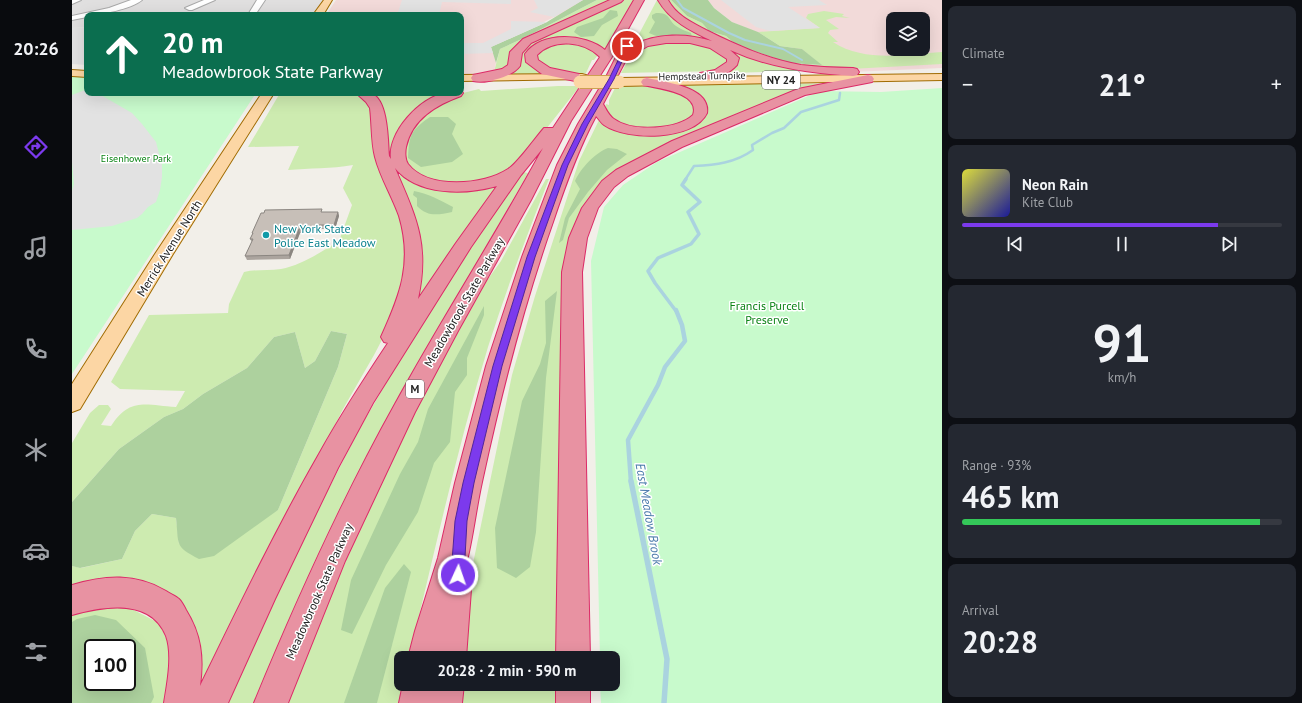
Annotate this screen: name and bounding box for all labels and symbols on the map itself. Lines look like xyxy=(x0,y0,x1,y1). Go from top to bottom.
pin xyxy=(610,29,644,63)
street label: Hempstead Turnpike xyxy=(658,69,746,83)
road number: NY 24 xyxy=(762,71,800,89)
park label: Eisenhower Park xyxy=(101,152,171,165)
street label: Merrick Avenue North xyxy=(133,197,205,299)
place label: New York State Police East Meadow xyxy=(274,221,376,250)
marker: New York State Police East Meadow xyxy=(261,230,271,240)
street label: Meadowbrook State Parkway xyxy=(421,234,507,369)
park label: Francis Purcell Preserve xyxy=(730,298,805,327)
road number: M xyxy=(406,380,424,398)
water label: East Meadow Brook xyxy=(632,462,667,567)
street label: Meadowbrook State Parkway xyxy=(282,520,356,661)
position arrow xyxy=(437,554,479,596)
speed limit sign: 100 xyxy=(84,639,136,691)

